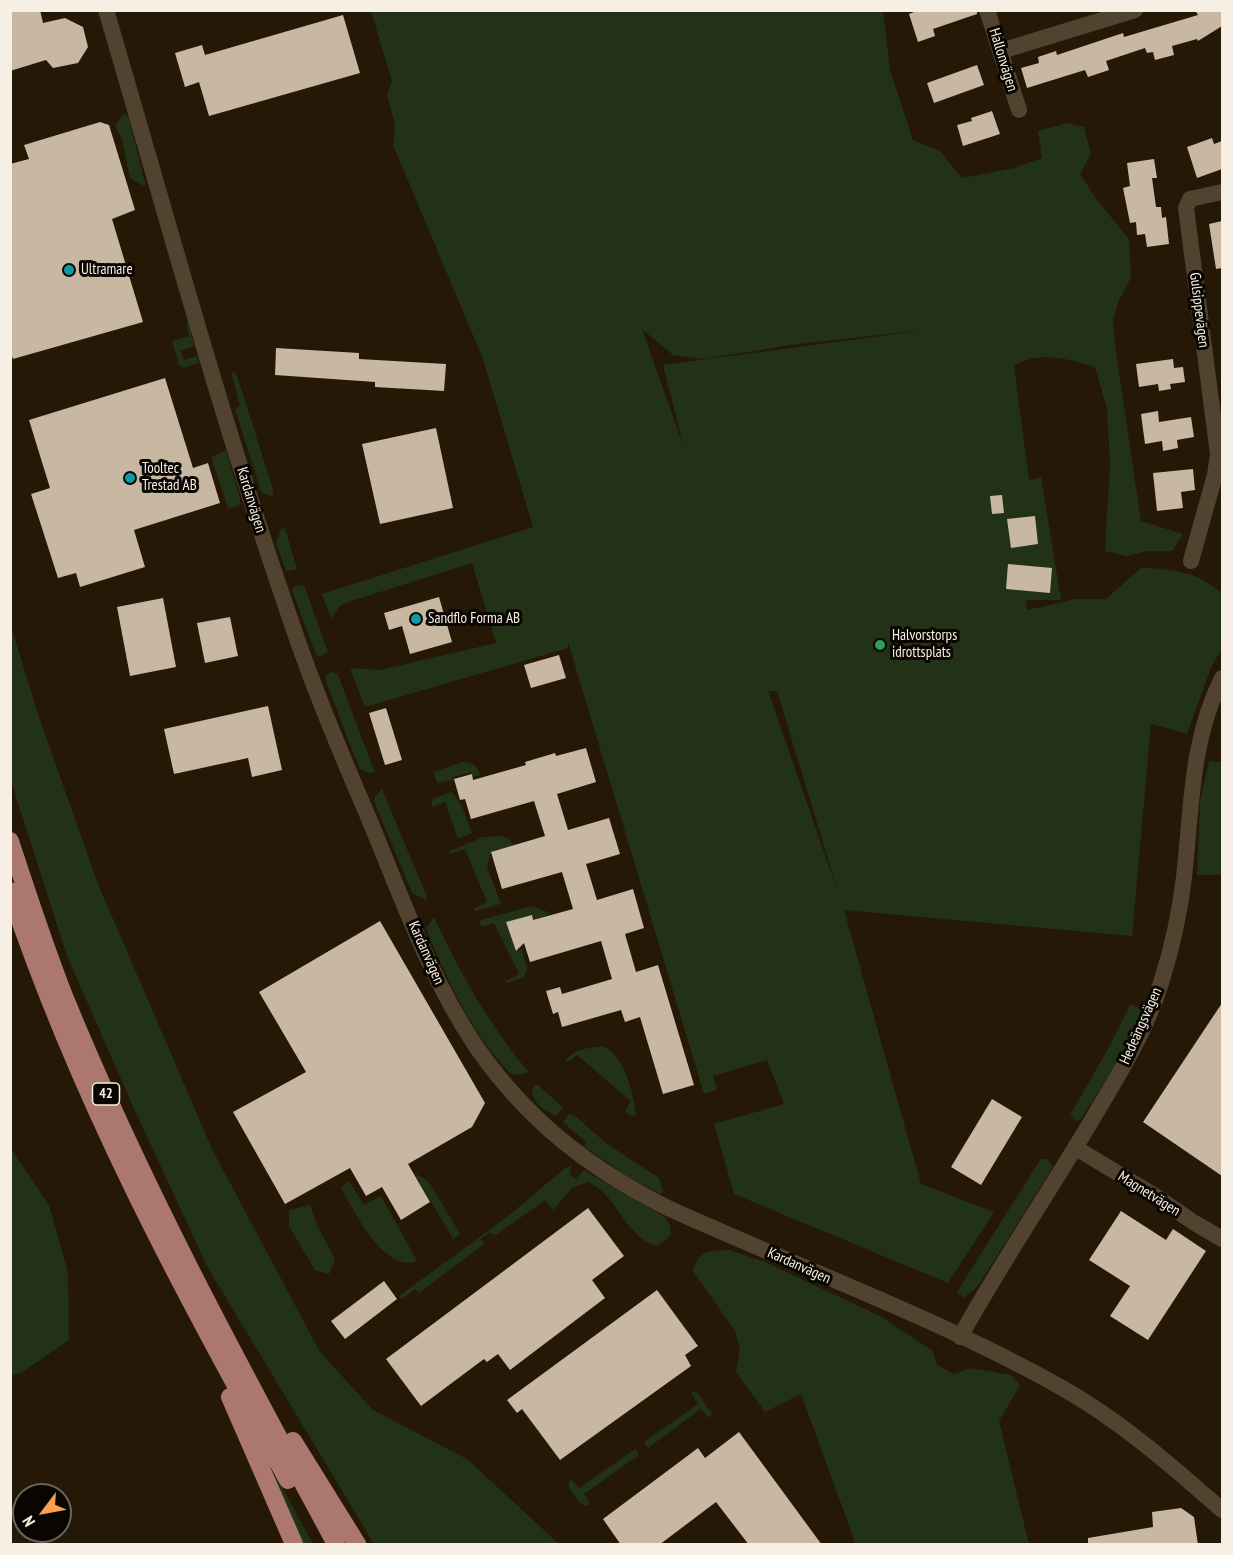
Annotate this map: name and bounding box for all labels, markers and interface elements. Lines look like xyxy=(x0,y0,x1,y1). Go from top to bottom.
street label: Hallonvägen xyxy=(985,26,1021,94)
place label: Ultramare xyxy=(81,261,133,279)
marker: Ultramare xyxy=(62,263,76,277)
street label: Gulsippevägen xyxy=(1185,271,1213,349)
place label: Tooltec Trestad AB xyxy=(142,460,197,495)
street label: Kardanvägen xyxy=(233,465,269,535)
marker: Tooltec Trestad AB xyxy=(123,471,137,485)
place label: Sandflo Forma AB xyxy=(428,610,520,628)
marker: Sandflo Forma AB xyxy=(409,612,423,626)
place label: Halvorstorps idrottsplats xyxy=(892,627,957,662)
marker: Halvorstorps idrottsplats xyxy=(873,638,887,652)
street label: Kardanvägen xyxy=(404,919,448,987)
street label: Hedeängsvägen xyxy=(1116,985,1166,1067)
road number: 42 xyxy=(92,1083,120,1105)
street label: Magnetvägen xyxy=(1115,1168,1183,1220)
street label: Kardanvägen xyxy=(765,1244,833,1288)
north arrow xyxy=(12,1483,72,1543)
text: N xyxy=(18,1513,39,1530)

